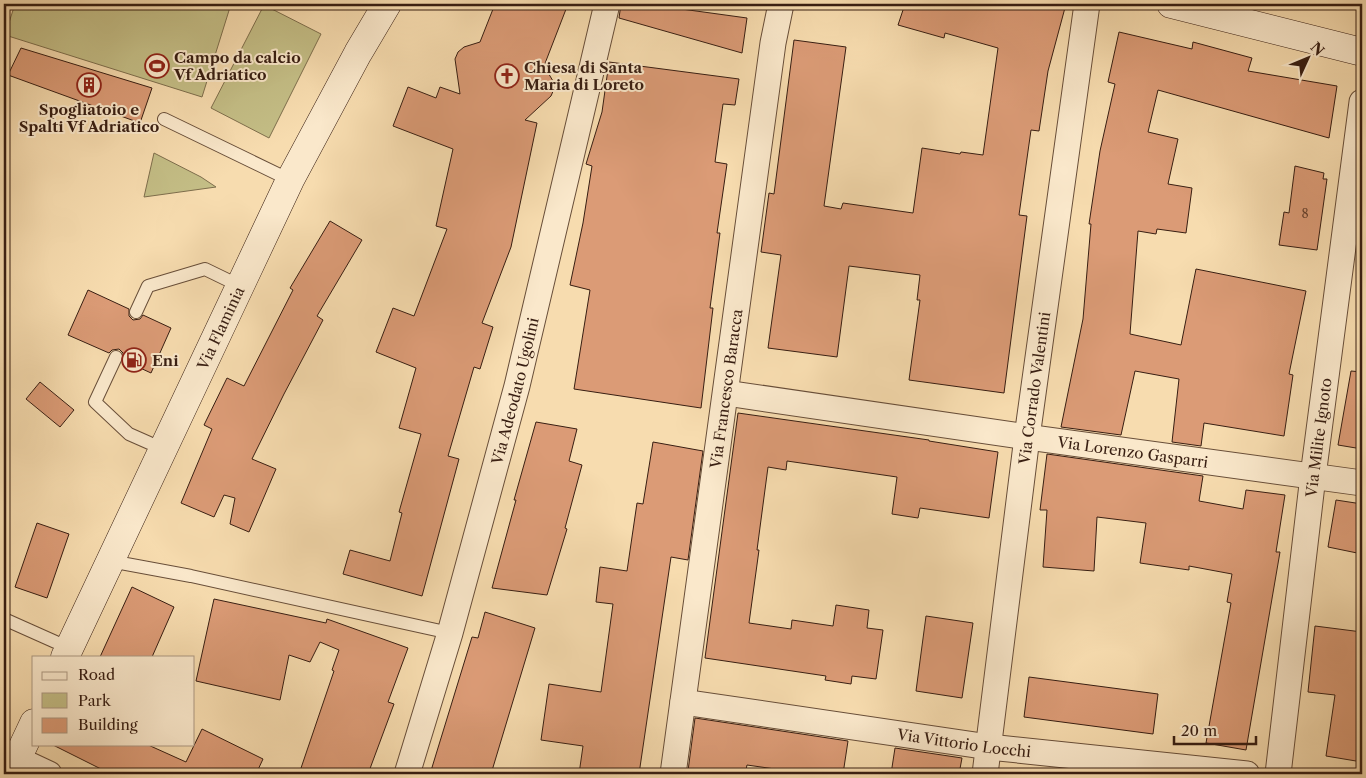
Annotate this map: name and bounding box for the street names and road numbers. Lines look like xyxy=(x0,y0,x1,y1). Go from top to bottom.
street label: Via Flaminia xyxy=(192,283,248,373)
street label: Via Francesco Baracca xyxy=(705,308,746,470)
street label: Via Corrado Valentini xyxy=(1014,310,1054,466)
street label: Via Adeodato Ugolini xyxy=(486,315,542,467)
street label: Via Milite Ignoto xyxy=(1301,377,1335,499)
street label: Via Lorenzo Gasparri xyxy=(1055,432,1210,471)
street label: Via Vittorio Locchi xyxy=(895,724,1032,761)

